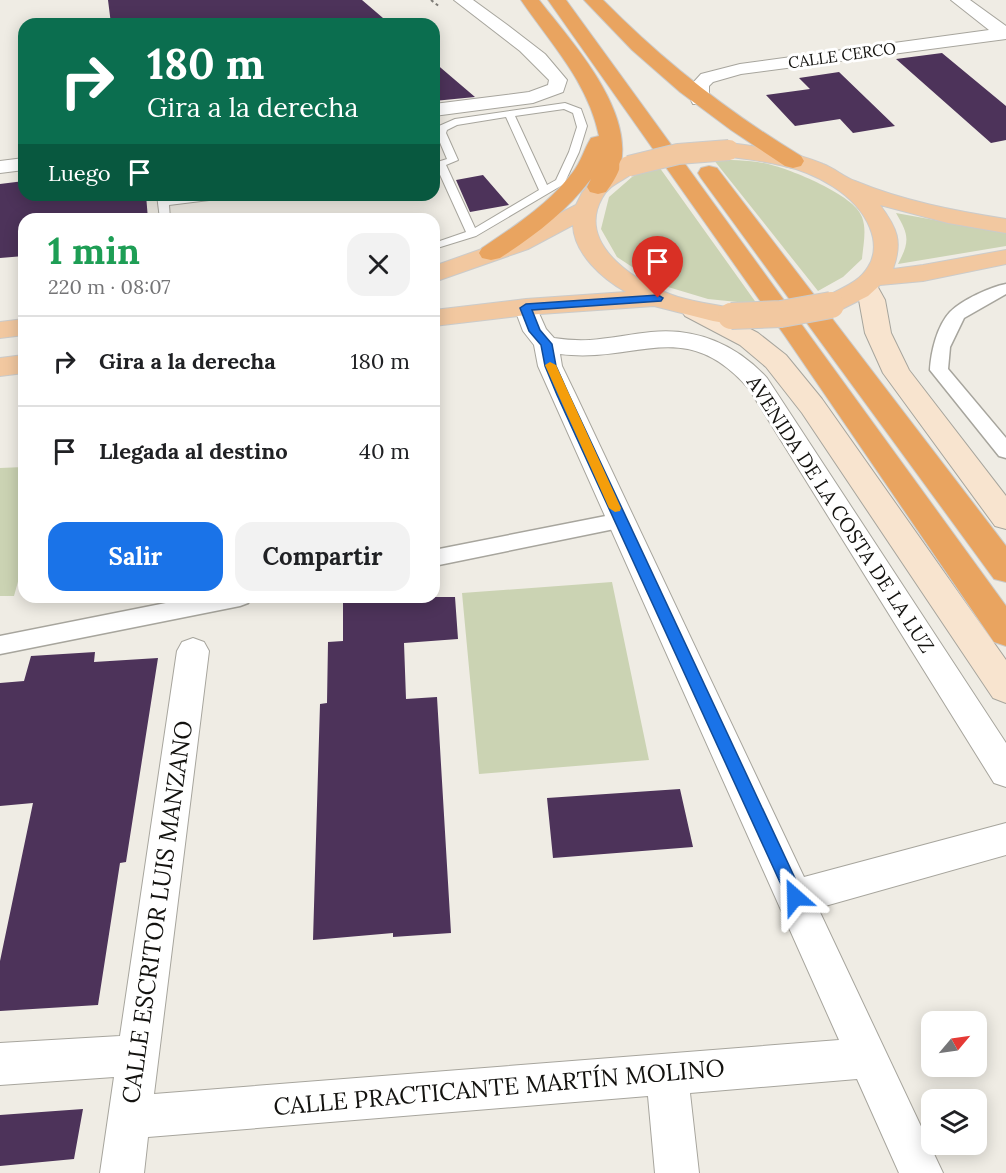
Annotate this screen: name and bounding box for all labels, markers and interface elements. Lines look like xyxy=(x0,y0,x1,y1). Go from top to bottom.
text: 180 m xyxy=(147,37,264,91)
street label: CALLE CERCO xyxy=(787,38,897,72)
icon: right xyxy=(48,42,126,120)
text: Gira a la derecha xyxy=(147,90,358,124)
icon: arrive xyxy=(123,156,156,189)
text: Luego xyxy=(48,159,111,187)
text: 1 min xyxy=(48,228,140,274)
button: close xyxy=(347,233,410,296)
pin xyxy=(632,236,683,298)
icon: arrive xyxy=(641,245,674,278)
text: 220 m · 08:07 xyxy=(48,274,170,299)
icon: right xyxy=(48,345,81,378)
text: Gira a la derecha xyxy=(99,347,276,375)
text: 180 m xyxy=(351,347,410,375)
street label: AVENIDA DE LA COSTA DE LA LUZ xyxy=(741,370,940,657)
icon: arrive xyxy=(48,435,81,468)
text: Llegada al destino xyxy=(99,437,288,465)
text: 40 m xyxy=(359,437,410,465)
button: Salir xyxy=(48,522,223,591)
button: Compartir xyxy=(235,522,410,591)
street label: CALLE ESCRITOR LUIS MANZANO xyxy=(115,719,199,1105)
position arrow xyxy=(763,865,827,929)
north arrow xyxy=(921,1011,987,1077)
map controls xyxy=(921,1011,987,1155)
street label: CALLE PRACTICANTE MARTÍN MOLINO xyxy=(272,1052,726,1122)
button: layers xyxy=(921,1089,987,1155)

